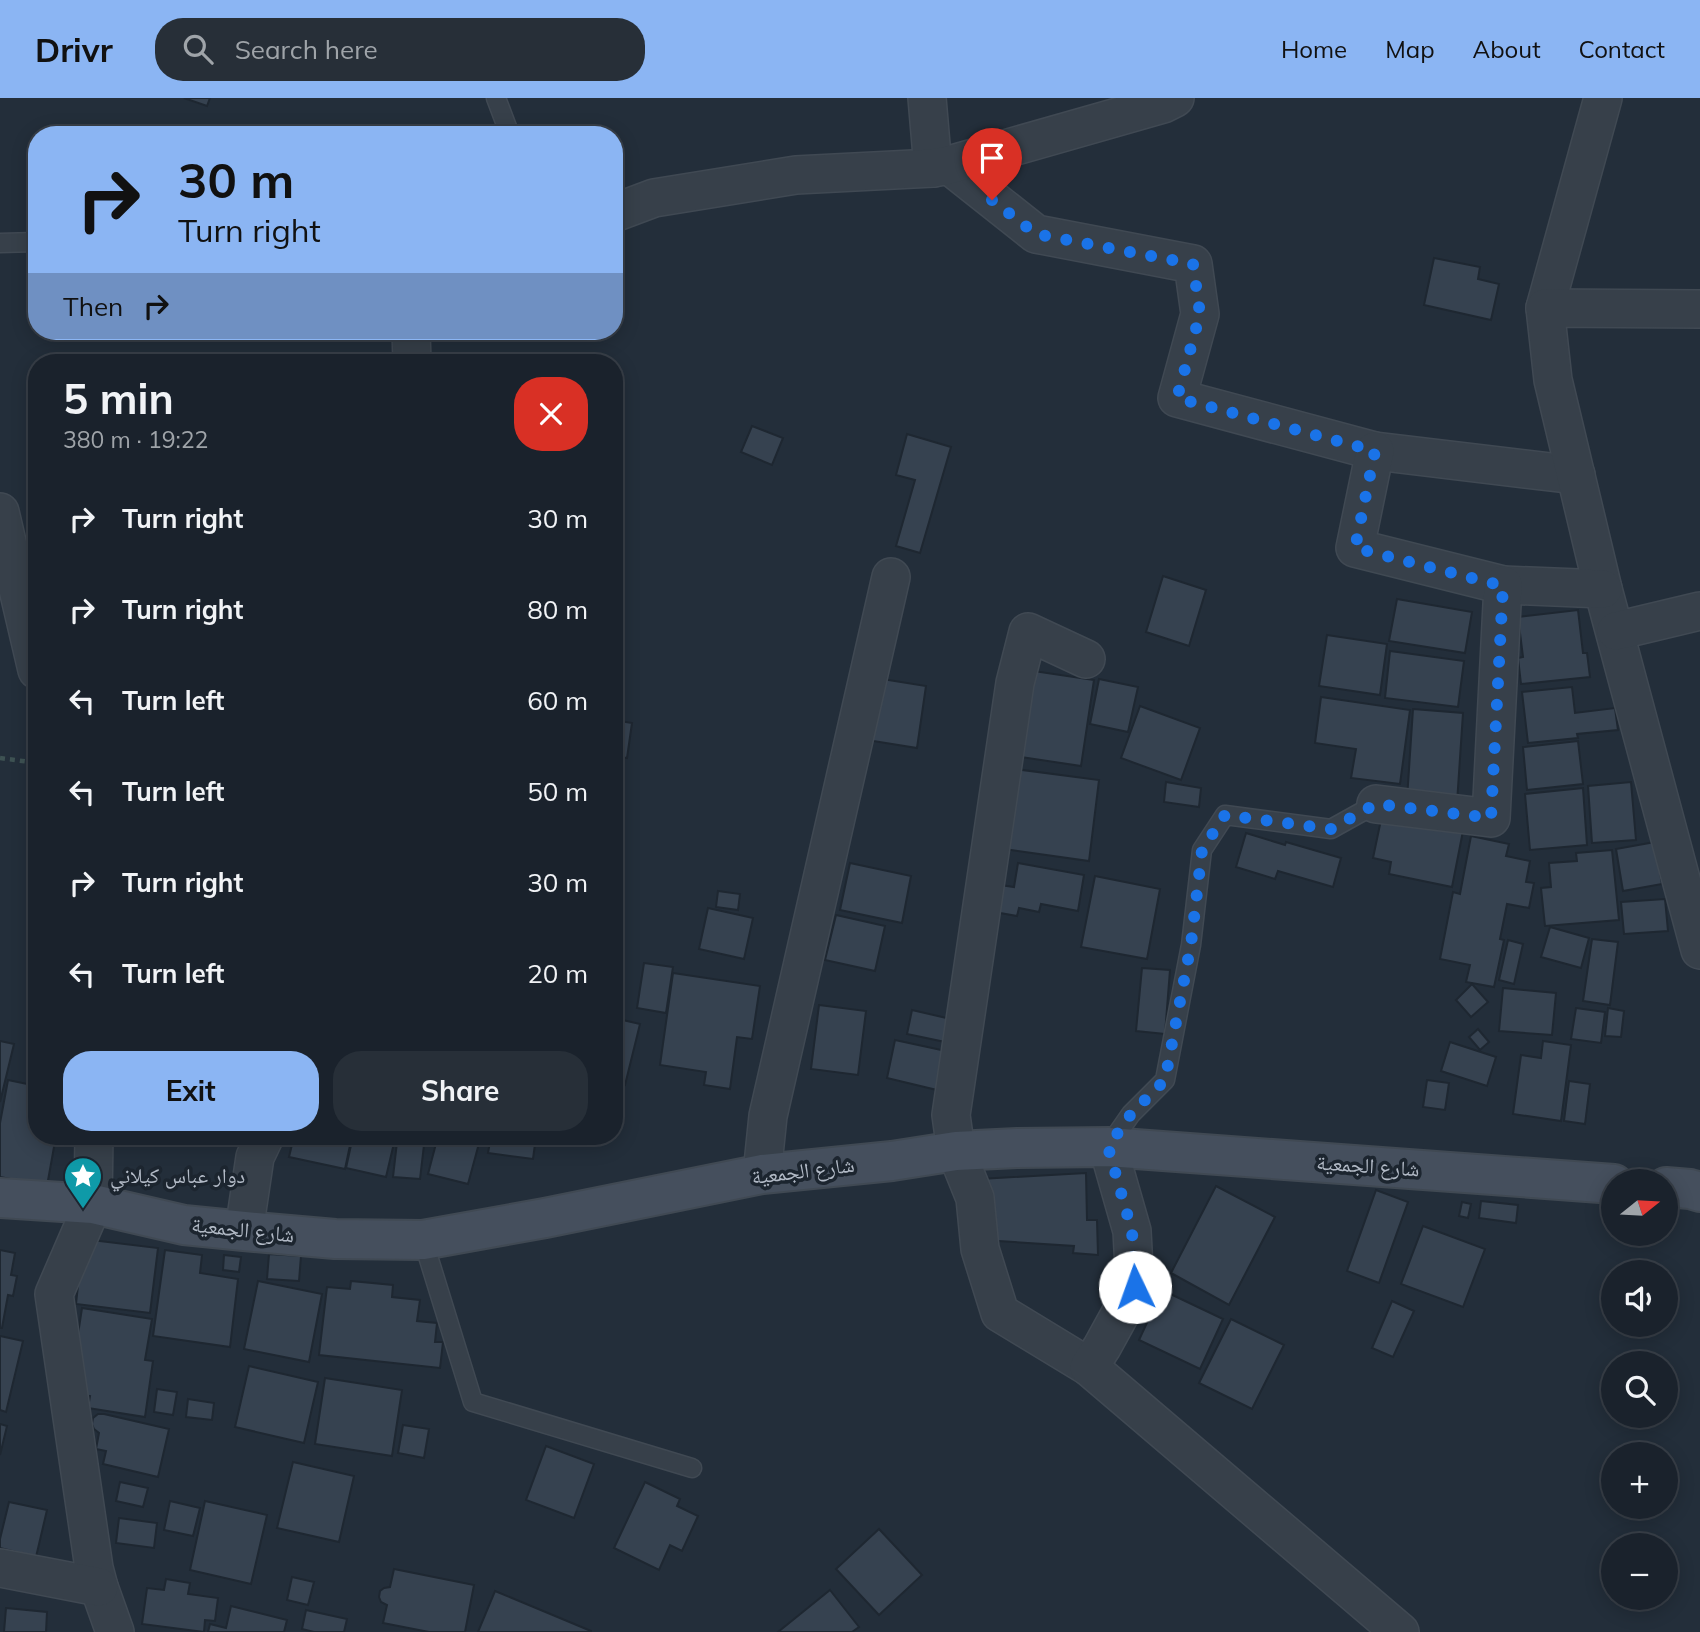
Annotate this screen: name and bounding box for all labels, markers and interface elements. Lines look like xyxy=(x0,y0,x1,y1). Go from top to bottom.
search box xyxy=(155,18,645,81)
text: Drivr xyxy=(35,29,113,70)
icon: search xyxy=(179,30,217,68)
text: Search here xyxy=(235,33,378,66)
text: Home xyxy=(1281,34,1347,64)
text: Map xyxy=(1385,34,1435,64)
text: About xyxy=(1473,34,1541,64)
text: Contact xyxy=(1579,34,1665,64)
pin xyxy=(962,128,1022,200)
icon: arrive xyxy=(973,139,1011,177)
text: 30 m xyxy=(178,149,294,210)
icon: right xyxy=(63,154,154,245)
text: Turn right xyxy=(178,210,321,250)
icon: right xyxy=(137,287,175,325)
text: Then xyxy=(63,290,123,323)
text: 5 min xyxy=(63,372,174,425)
button: close xyxy=(514,377,588,451)
text: 380 m · 19:22 xyxy=(63,425,208,454)
icon: right xyxy=(63,500,101,538)
text: Turn right xyxy=(122,502,243,535)
text: 30 m xyxy=(527,502,588,535)
icon: right xyxy=(63,591,101,629)
text: Turn right xyxy=(122,593,243,626)
text: 80 m xyxy=(527,593,588,626)
icon: left xyxy=(63,682,101,720)
text: Turn left xyxy=(122,684,224,717)
text: 60 m xyxy=(527,684,588,717)
icon: left xyxy=(63,773,101,811)
text: Turn left xyxy=(122,775,224,808)
text: 50 m xyxy=(527,775,588,808)
icon: right xyxy=(63,864,101,902)
text: Turn right xyxy=(122,866,243,899)
text: 30 m xyxy=(527,866,588,899)
icon: left xyxy=(63,955,101,993)
text: Turn left xyxy=(122,957,224,990)
text: 20 m xyxy=(527,957,588,990)
button: Exit xyxy=(63,1051,319,1131)
button: Share xyxy=(333,1051,588,1131)
street label: شارع الجمعية xyxy=(1316,1148,1420,1183)
street label: شارع الجمعية xyxy=(750,1151,856,1190)
place icon: دوار عباس كيلاني xyxy=(62,1155,104,1210)
place label: دوار عباس كيلاني xyxy=(110,1162,245,1192)
north arrow xyxy=(1601,1169,1678,1246)
map controls xyxy=(1601,1169,1678,1610)
street label: شارع الجمعية xyxy=(190,1211,296,1248)
position arrow xyxy=(1098,1250,1172,1324)
button: sound xyxy=(1601,1260,1678,1337)
button: search xyxy=(1601,1351,1678,1428)
button: + xyxy=(1601,1442,1678,1519)
button: − xyxy=(1601,1533,1678,1610)

